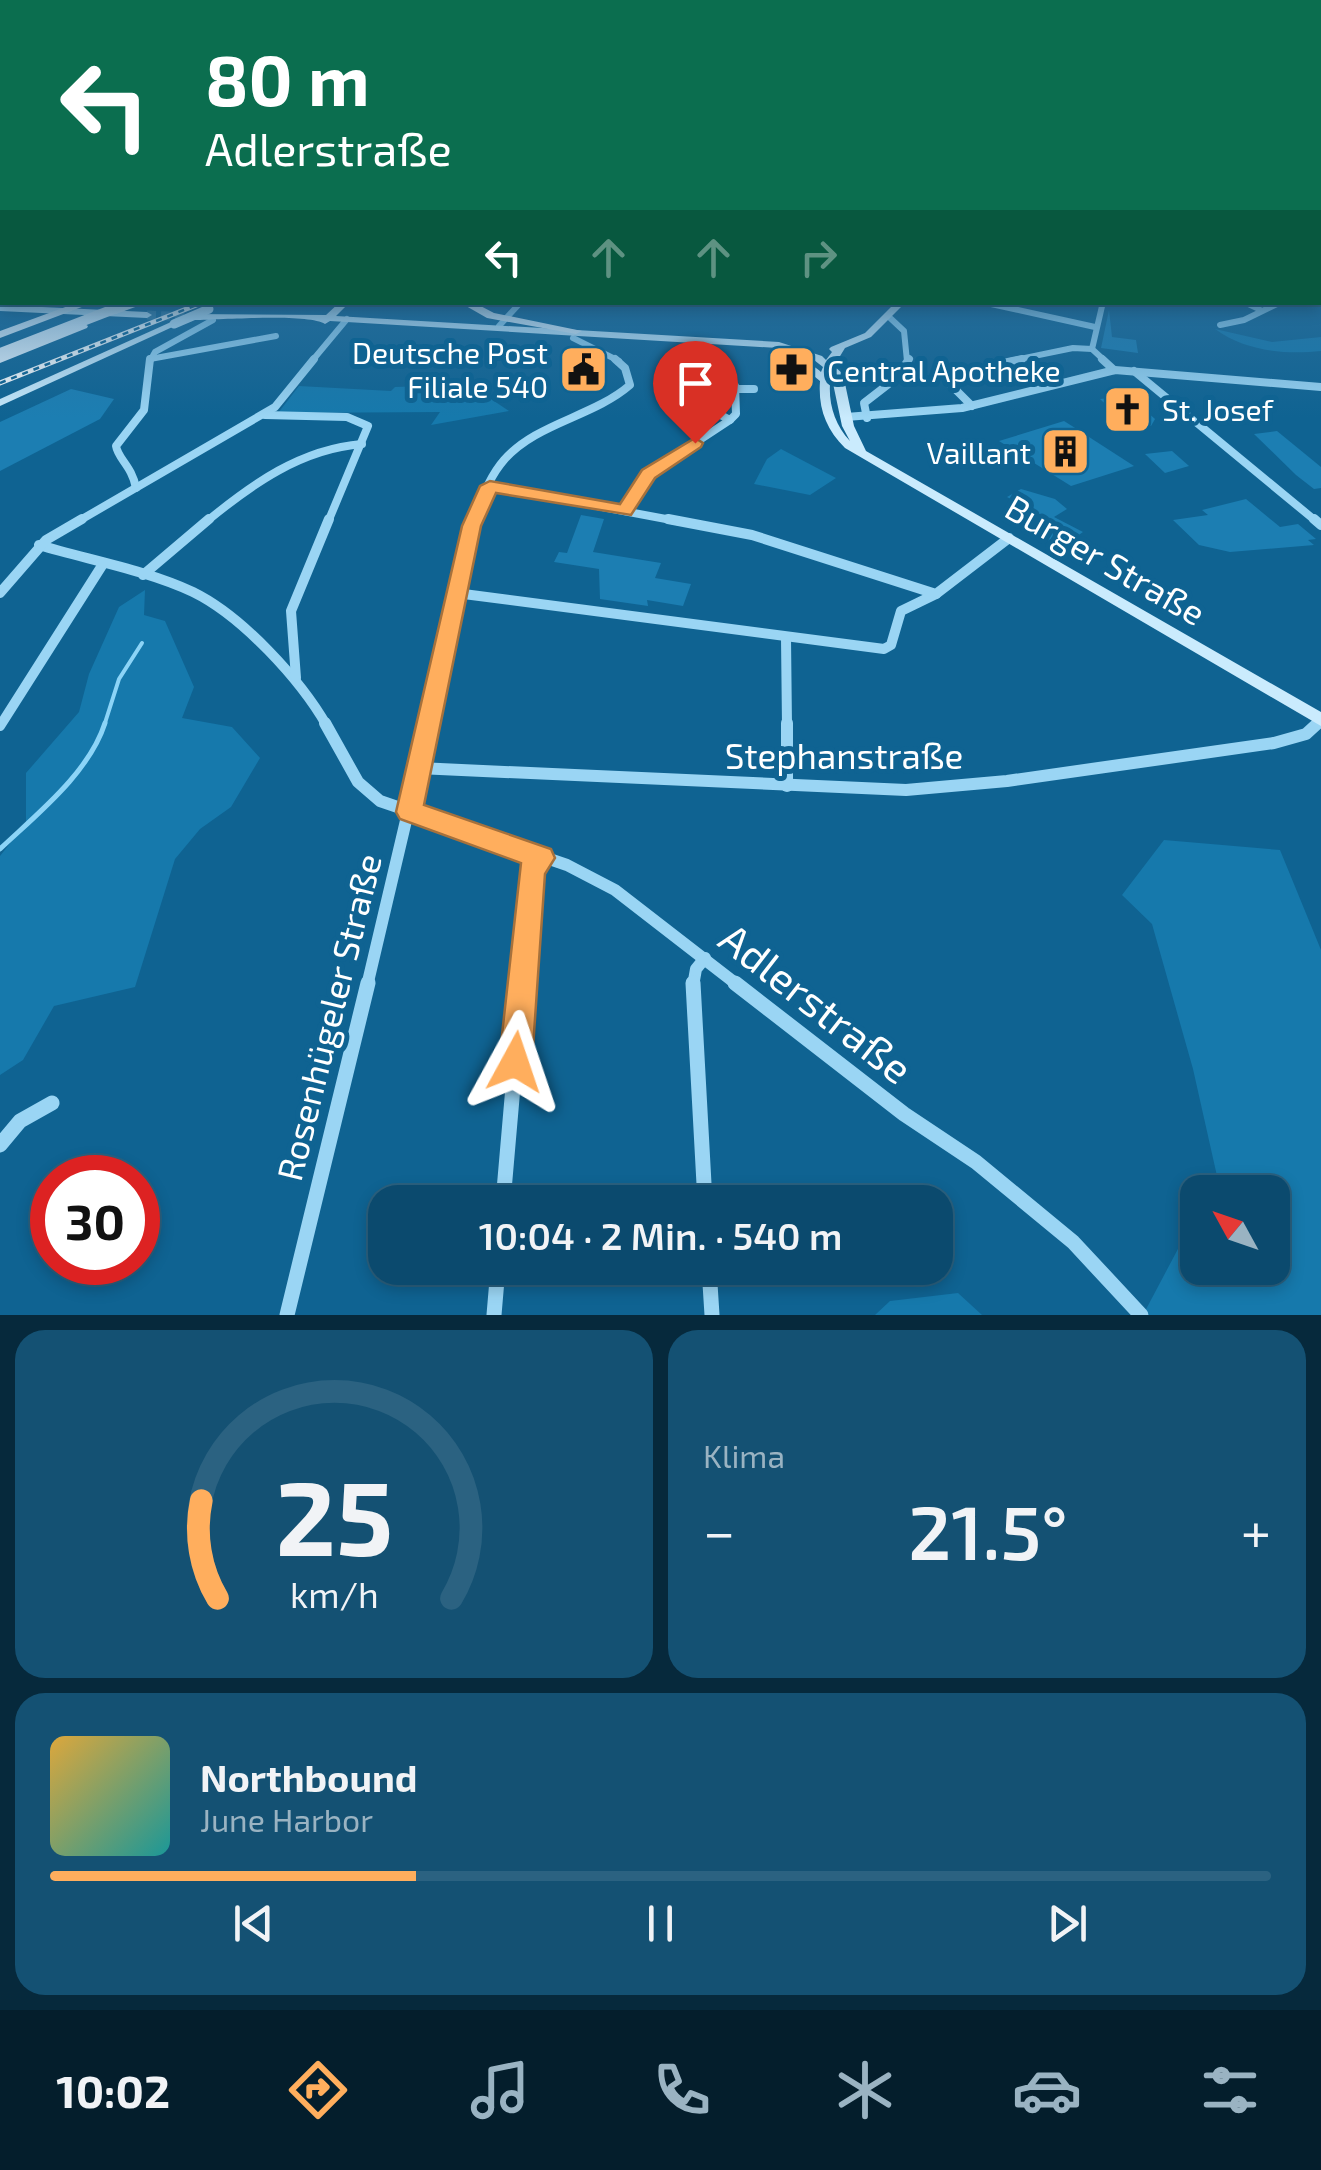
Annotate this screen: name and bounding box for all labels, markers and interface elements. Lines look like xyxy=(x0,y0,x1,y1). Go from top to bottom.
text: 80 m xyxy=(205,36,370,120)
icon: left xyxy=(40,40,170,170)
text: Adlerstraße xyxy=(205,121,452,175)
icon: left xyxy=(476,230,531,285)
icon: ahead xyxy=(581,230,636,285)
icon: ahead xyxy=(686,230,741,285)
icon: right xyxy=(791,230,846,285)
place label: Deutsche Post Filiale 540 xyxy=(352,334,548,404)
pin xyxy=(653,341,738,444)
public building icon: Deutsche Post Filiale 540 xyxy=(557,343,609,395)
pharmacy icon: Central Apotheke xyxy=(766,344,818,396)
place label: Central Apotheke xyxy=(827,352,1061,388)
icon: arrive xyxy=(668,356,723,411)
church icon: St. Josef xyxy=(1101,383,1153,435)
place label: St. Josef xyxy=(1162,391,1274,427)
building icon: Vaillant xyxy=(1040,426,1092,478)
place label: Vaillant xyxy=(927,434,1031,470)
street label: Burger Straße xyxy=(999,485,1213,633)
street label: Stephanstraße xyxy=(725,734,963,776)
street label: Rosenhügeler Straße xyxy=(267,849,389,1185)
street label: Adlerstraße xyxy=(711,911,923,1093)
position arrow xyxy=(463,1010,567,1114)
speed limit sign: 30 xyxy=(30,1155,160,1285)
north arrow xyxy=(1180,1175,1290,1285)
map controls xyxy=(1180,1175,1290,1285)
text: 10:04 · 2 Min. · 540 m xyxy=(479,1212,842,1258)
text: Klima xyxy=(703,1436,785,1474)
text: 25 xyxy=(275,1452,393,1577)
text: 21.5° xyxy=(908,1485,1068,1575)
text: − xyxy=(703,1497,735,1563)
text: + xyxy=(1241,1497,1271,1563)
text: km/h xyxy=(290,1572,378,1615)
text: Northbound xyxy=(200,1754,418,1800)
text: June Harbor xyxy=(200,1800,373,1838)
icon: previous xyxy=(226,1896,281,1951)
icon: pause xyxy=(633,1896,688,1951)
icon: next xyxy=(1040,1896,1095,1951)
icon: directions xyxy=(283,2055,353,2125)
icon: music xyxy=(465,2055,535,2125)
icon: phone xyxy=(647,2055,717,2125)
icon: climate xyxy=(830,2055,900,2125)
icon: car xyxy=(1012,2055,1082,2125)
icon: filters xyxy=(1195,2055,1265,2125)
text: 10:02 xyxy=(56,2063,170,2117)

